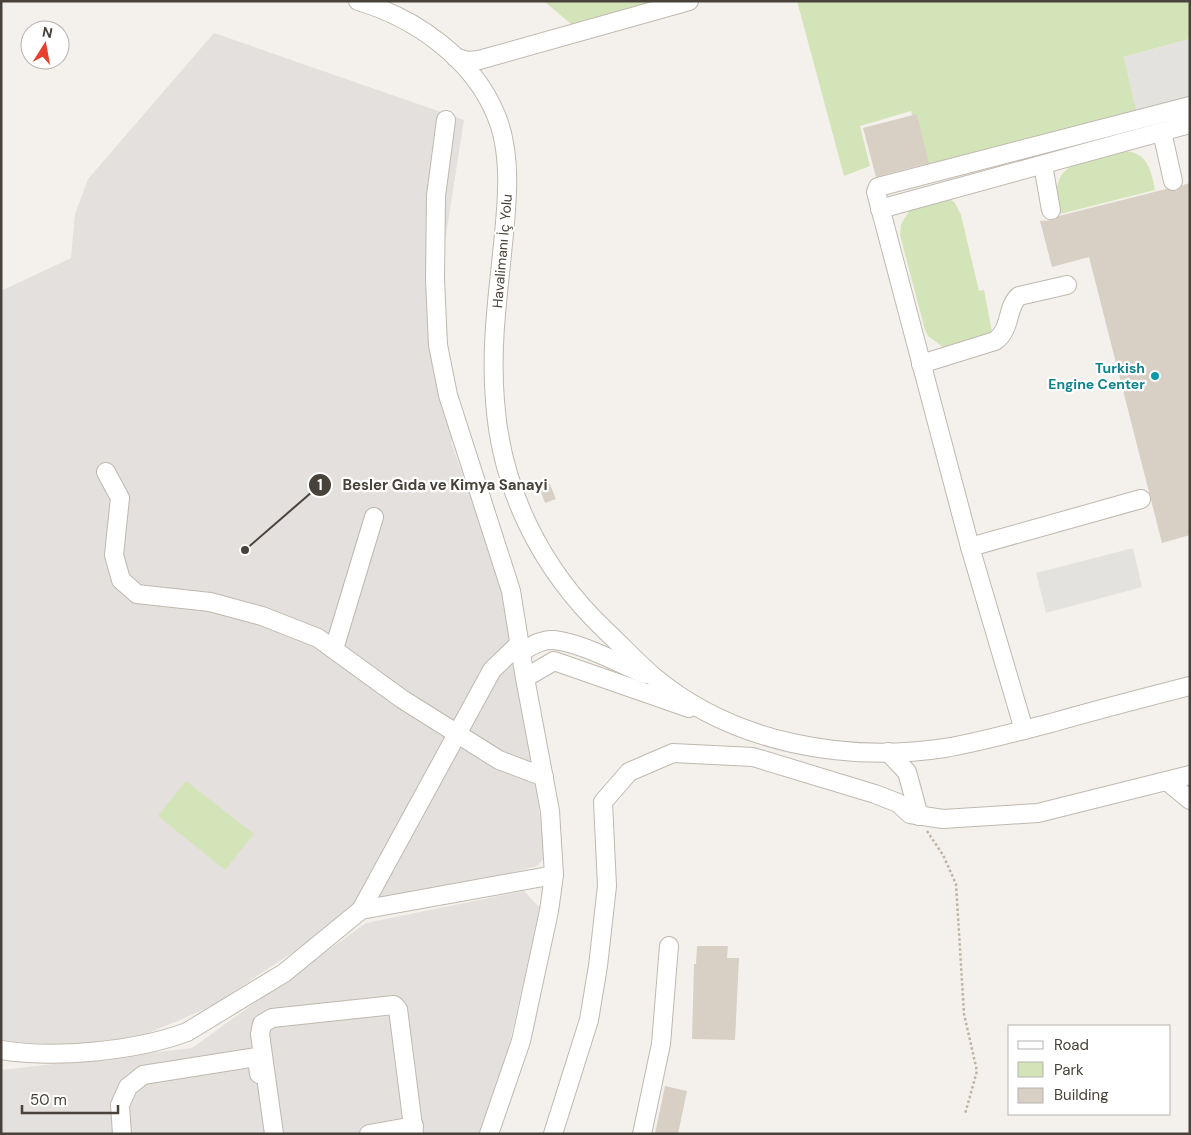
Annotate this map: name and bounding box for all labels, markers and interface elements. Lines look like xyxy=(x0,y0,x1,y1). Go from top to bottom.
north arrow xyxy=(20,20,70,70)
text: N xyxy=(41,22,54,42)
street label: Havalimanı İç Yolu xyxy=(488,193,516,309)
place label: Turkish Engine Center xyxy=(1048,359,1145,393)
marker: Turkish Engine Center xyxy=(1149,370,1161,382)
callout: Besler Gıda ve Kimya Sanayi xyxy=(307,470,557,500)
text: 1 xyxy=(317,475,323,495)
text: Besler Gıda ve Kimya Sanayi xyxy=(342,475,548,495)
legend xyxy=(1008,1025,1171,1115)
text: Road xyxy=(1054,1035,1089,1055)
text: Park xyxy=(1054,1060,1084,1080)
scale bar xyxy=(22,1082,119,1114)
text: Building xyxy=(1054,1085,1109,1105)
text: 50 m xyxy=(30,1090,67,1110)

